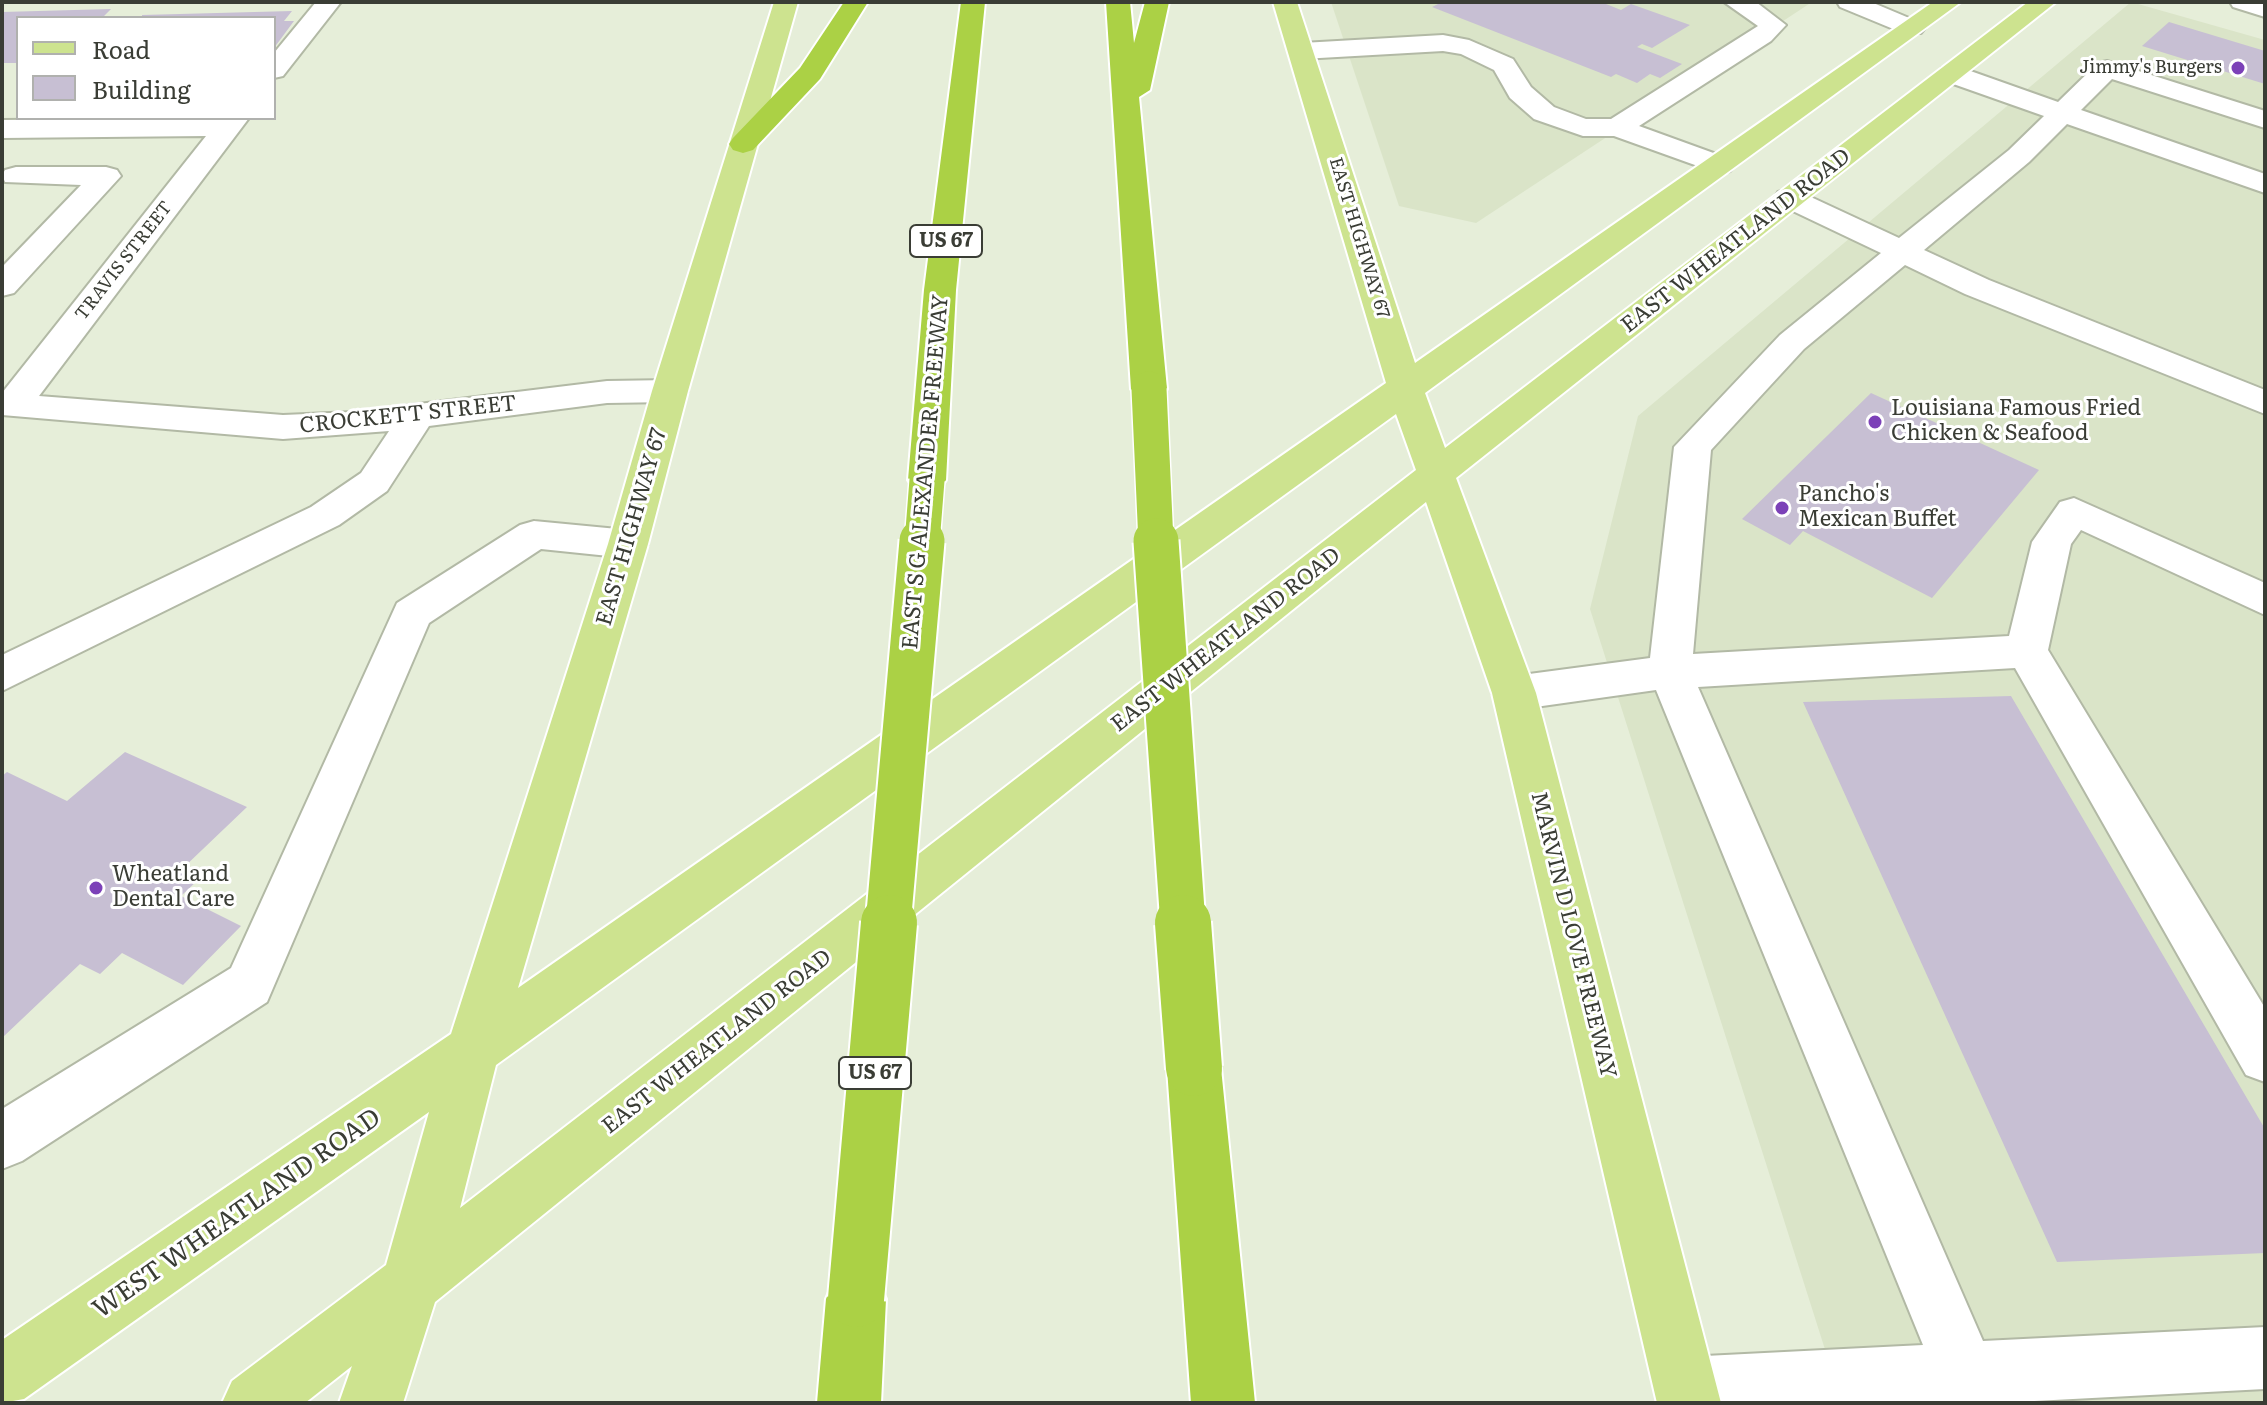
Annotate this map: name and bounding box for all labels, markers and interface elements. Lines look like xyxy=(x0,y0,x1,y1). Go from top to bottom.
legend xyxy=(16,16,276,120)
text: Road xyxy=(92,31,150,66)
place label: Jimmy's Burgers xyxy=(2079,57,2222,79)
marker: Jimmy's Burgers xyxy=(2229,59,2247,77)
text: Building xyxy=(92,71,191,106)
street label: EAST WHEATLAND ROAD xyxy=(1616,143,1856,339)
street label: EAST HIGHWAY 67 xyxy=(1324,155,1394,321)
street label: TRAVIS STREET xyxy=(71,197,177,325)
road number: US 67 xyxy=(910,225,982,257)
street label: EAST S G ALEXANDER FREEWAY xyxy=(897,293,955,651)
street label: CROCKETT STREET xyxy=(298,390,518,440)
place label: Louisiana Famous Fried Chicken & Seafood xyxy=(1891,396,2141,448)
marker: Louisiana Famous Fried Chicken & Seafood xyxy=(1866,413,1884,431)
street label: EAST HIGHWAY 67 xyxy=(591,425,673,629)
place label: Pancho's Mexican Buffet xyxy=(1798,482,1956,534)
marker: Pancho's Mexican Buffet xyxy=(1773,499,1791,517)
street label: EAST WHEATLAND ROAD xyxy=(1106,542,1346,738)
street label: MARVIN D LOVE FREEWAY xyxy=(1525,789,1621,1081)
place label: Wheatland Dental Care xyxy=(112,862,235,914)
marker: Wheatland Dental Care xyxy=(87,879,105,897)
street label: EAST WHEATLAND ROAD xyxy=(597,944,837,1140)
road number: US 67 xyxy=(839,1057,911,1089)
street label: WEST WHEATLAND ROAD xyxy=(87,1102,387,1326)

